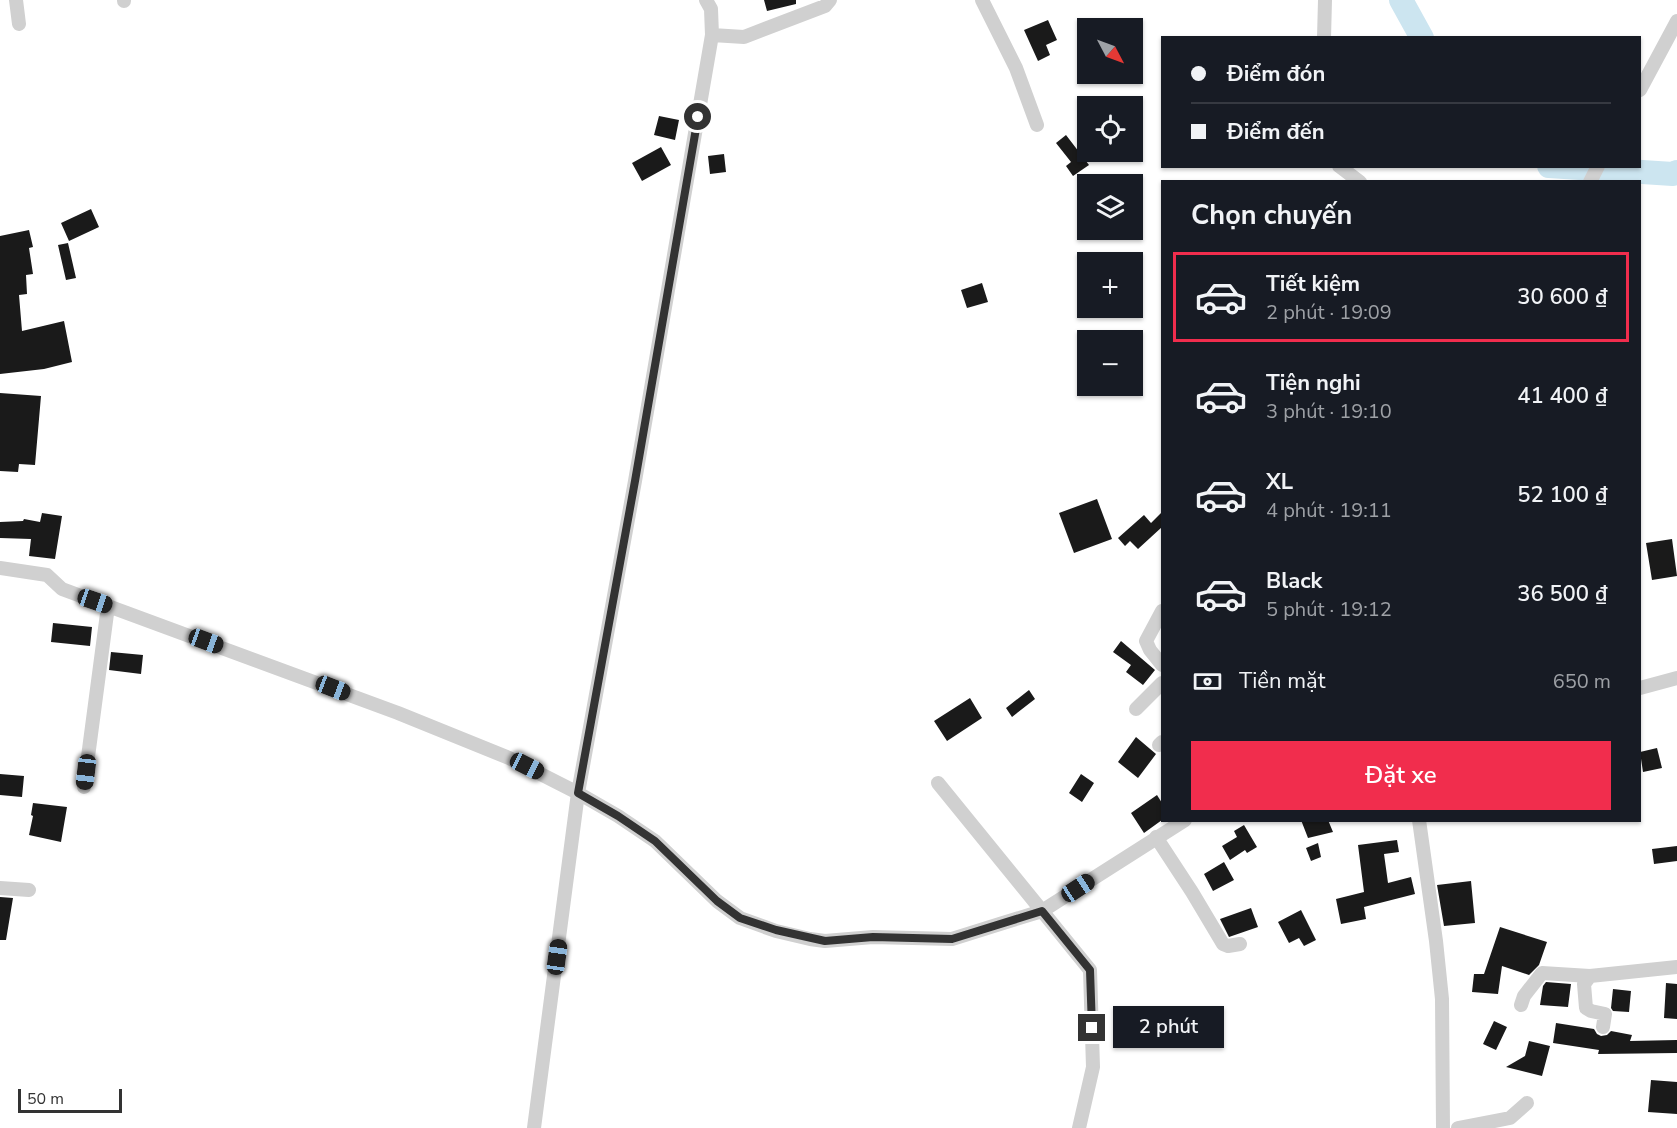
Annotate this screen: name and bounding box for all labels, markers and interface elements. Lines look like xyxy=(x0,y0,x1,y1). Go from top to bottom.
north arrow xyxy=(1077,18,1143,84)
map controls xyxy=(1077,18,1143,396)
text: Điểm đón xyxy=(1227,59,1325,89)
button: locate xyxy=(1077,96,1143,162)
route start xyxy=(684,103,711,130)
text: Điểm đến xyxy=(1227,117,1325,147)
button: layers xyxy=(1077,174,1143,240)
text: Chọn chuyến xyxy=(1191,197,1352,234)
button: + xyxy=(1077,252,1143,318)
text: Tiết kiệm xyxy=(1266,269,1360,299)
icon: car xyxy=(1194,270,1248,324)
text: 30 600 ₫ xyxy=(1517,282,1608,312)
text: 2 phút · 19:09 xyxy=(1266,299,1392,326)
button: − xyxy=(1077,330,1143,396)
text: Tiện nghi xyxy=(1266,368,1361,398)
icon: car xyxy=(1194,369,1248,423)
text: 41 400 ₫ xyxy=(1517,381,1608,411)
text: 3 phút · 19:10 xyxy=(1266,398,1392,425)
text: XL xyxy=(1266,467,1293,497)
icon: car xyxy=(1194,468,1248,522)
text: 52 100 ₫ xyxy=(1517,480,1608,510)
text: 4 phút · 19:11 xyxy=(1266,497,1392,524)
text: Black xyxy=(1266,566,1322,596)
icon: car xyxy=(1194,567,1248,621)
text: 36 500 ₫ xyxy=(1517,579,1608,609)
car xyxy=(75,587,115,615)
text: 5 phút · 19:12 xyxy=(1266,596,1392,623)
car xyxy=(186,626,226,656)
icon: cash xyxy=(1191,665,1224,698)
text: Tiền mặt xyxy=(1239,666,1325,696)
text: 650 m xyxy=(1553,668,1611,695)
car xyxy=(313,673,353,703)
button: Đặt xe xyxy=(1191,741,1611,810)
car xyxy=(507,750,547,782)
car xyxy=(75,753,97,791)
car xyxy=(1058,871,1098,905)
car xyxy=(546,938,568,976)
callout: 2 phút xyxy=(1113,1007,1224,1049)
text: 2 phút xyxy=(1139,1013,1198,1040)
route end xyxy=(1078,1014,1105,1041)
scale bar xyxy=(18,1086,122,1114)
text: 50 m xyxy=(27,1088,64,1110)

